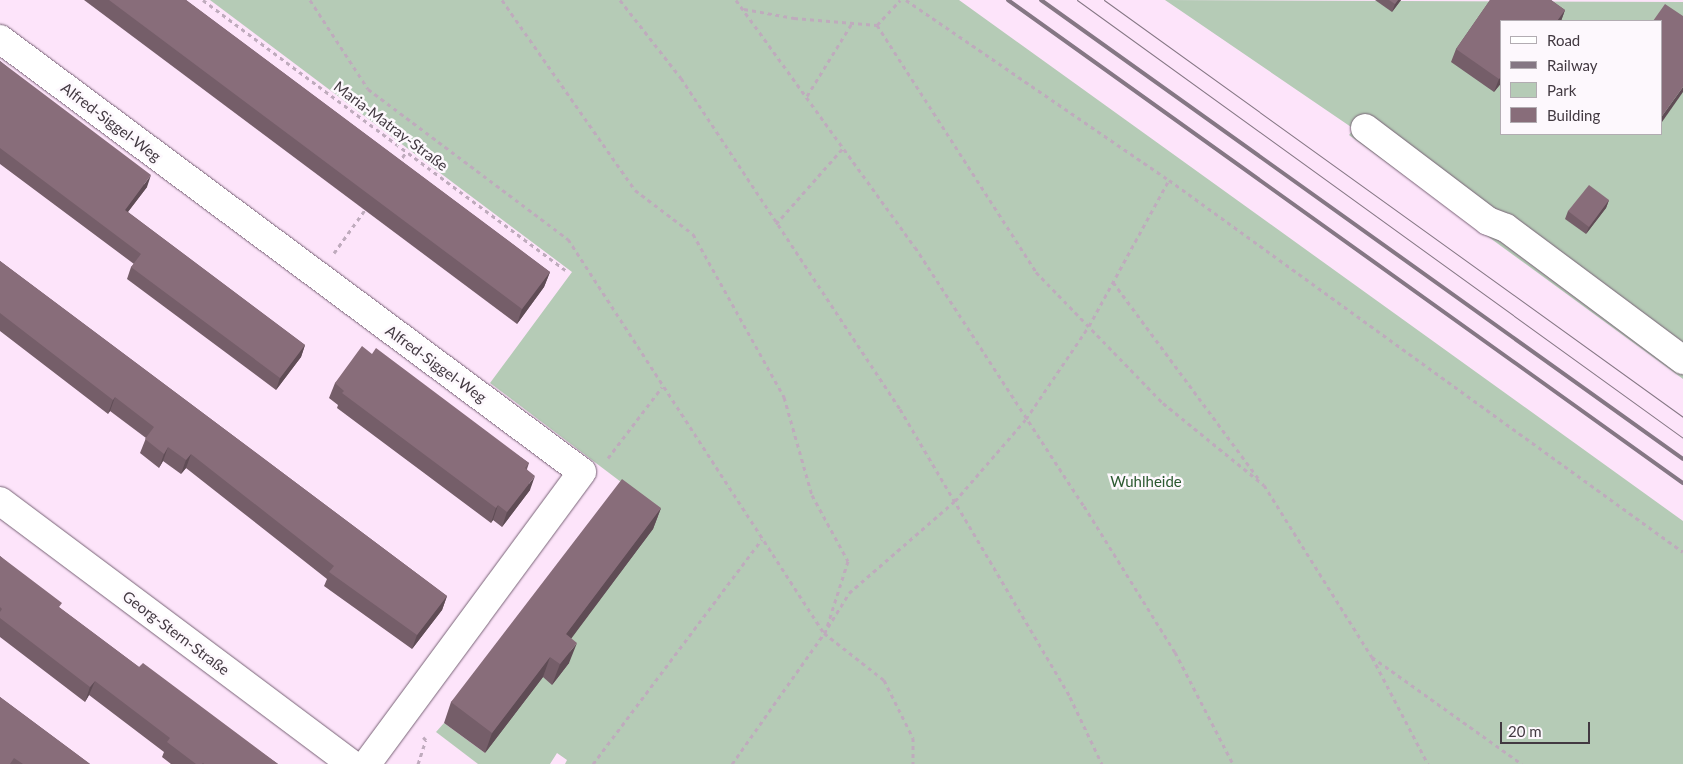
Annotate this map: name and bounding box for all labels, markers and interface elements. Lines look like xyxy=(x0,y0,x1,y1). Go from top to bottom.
legend xyxy=(1500,20,1663,135)
text: Road xyxy=(1547,31,1580,49)
text: Railway xyxy=(1547,56,1598,74)
street label: Maria-Matray-Straße xyxy=(330,77,452,175)
street label: Alfred-Siggel-Weg xyxy=(58,79,164,165)
text: Park xyxy=(1547,81,1576,99)
text: Building xyxy=(1547,106,1600,124)
street label: Alfred-Siggel-Weg xyxy=(382,321,490,407)
park label: Wuhlheide xyxy=(1110,473,1182,491)
street label: Georg-Stern-Straße xyxy=(119,587,233,679)
scale bar xyxy=(1503,712,1593,744)
text: 20 m xyxy=(1508,722,1542,740)

